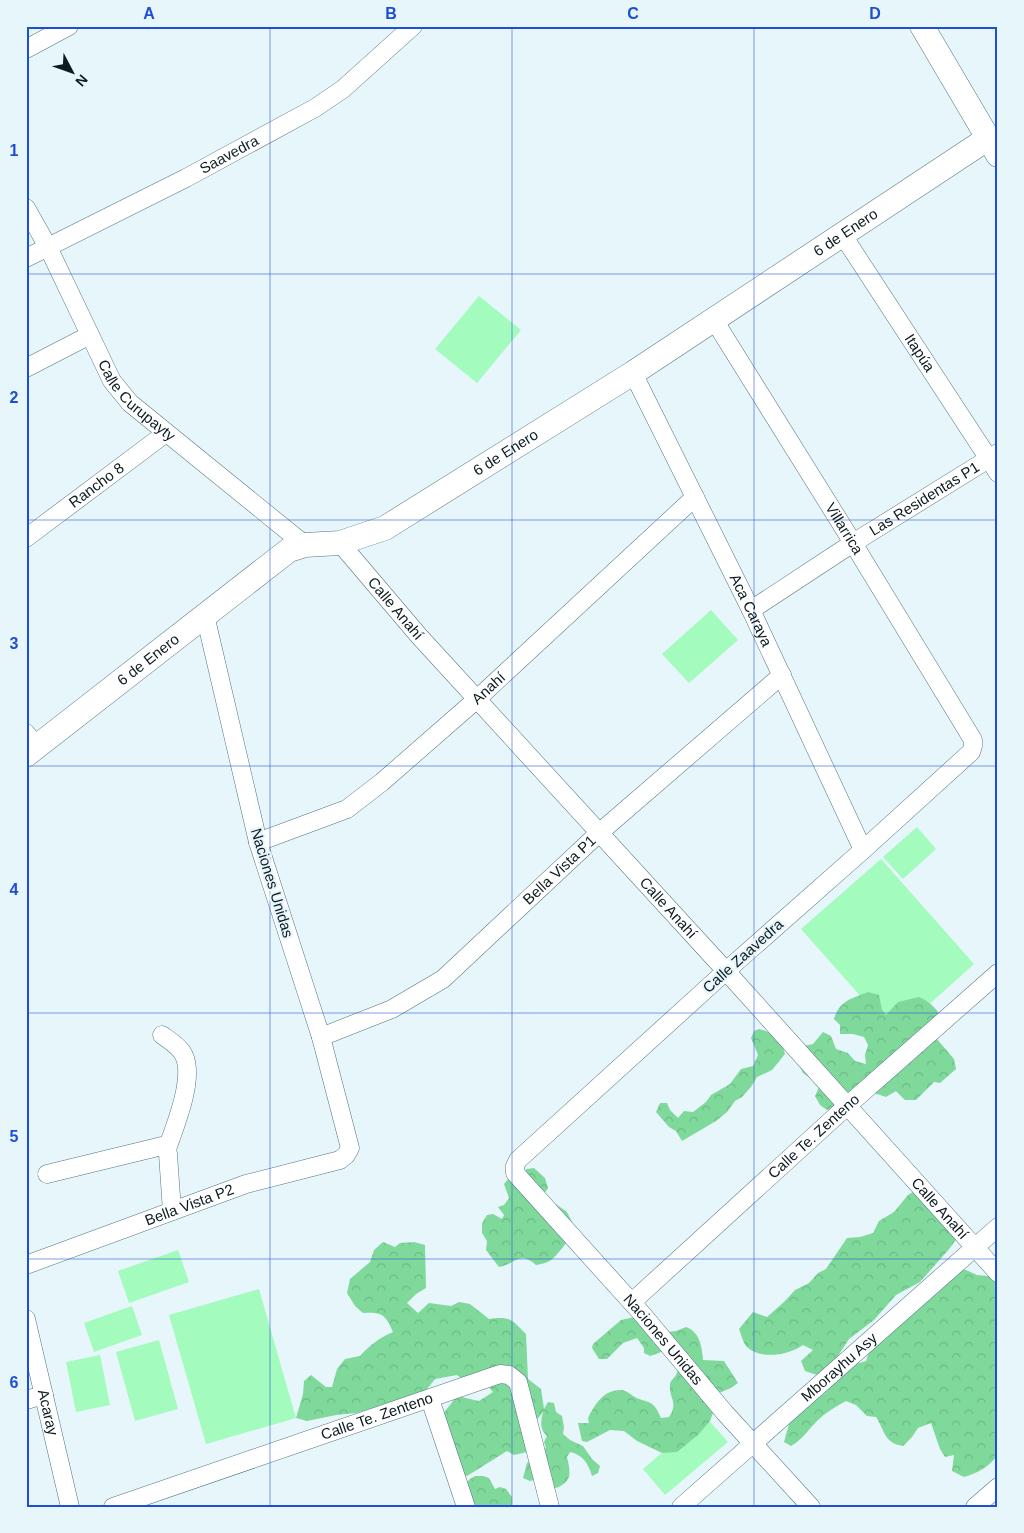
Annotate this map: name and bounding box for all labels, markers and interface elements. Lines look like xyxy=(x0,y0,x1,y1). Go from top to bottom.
text: A xyxy=(143,5,155,22)
text: B xyxy=(385,5,397,22)
text: C xyxy=(627,5,639,22)
text: D xyxy=(869,5,881,22)
north arrow xyxy=(48,48,98,98)
text: N xyxy=(72,71,91,90)
street label: Saavedra xyxy=(197,131,262,177)
text: 1 xyxy=(10,142,19,159)
street label: 6 de Enero xyxy=(810,205,881,259)
street label: Itapúa xyxy=(902,331,939,375)
street label: Calle Curupayty xyxy=(95,357,179,445)
text: 2 xyxy=(10,389,19,406)
street label: 6 de Enero xyxy=(470,425,541,479)
street label: Las Residentas P1 xyxy=(866,458,982,539)
street label: Rancho 8 xyxy=(65,459,127,511)
street label: Villarrica xyxy=(822,500,867,558)
street label: Aca Caraya xyxy=(726,571,776,650)
street label: Calle Anahí xyxy=(365,573,428,644)
street label: 6 de Enero xyxy=(114,630,182,689)
text: 3 xyxy=(10,635,19,652)
street label: Anahí xyxy=(468,668,509,708)
street label: Naciones Unidas xyxy=(248,826,297,940)
street label: Bella Vista P1 xyxy=(519,832,599,908)
street label: Calle Anahí xyxy=(636,874,701,942)
text: 4 xyxy=(10,881,19,898)
street label: Calle Zaavedra xyxy=(699,915,787,996)
street label: Calle Te. Zenteno xyxy=(764,1090,863,1182)
text: 5 xyxy=(10,1128,19,1145)
street label: Calle Anahí xyxy=(908,1174,973,1243)
street label: Bella Vista P2 xyxy=(142,1180,236,1228)
street label: Naciones Unidas xyxy=(620,1290,707,1388)
street label: Mborayhu Asy xyxy=(798,1329,880,1405)
text: 6 xyxy=(10,1374,19,1391)
street label: Acaray xyxy=(35,1388,62,1438)
street label: Calle Te. Zenteno xyxy=(318,1389,435,1443)

